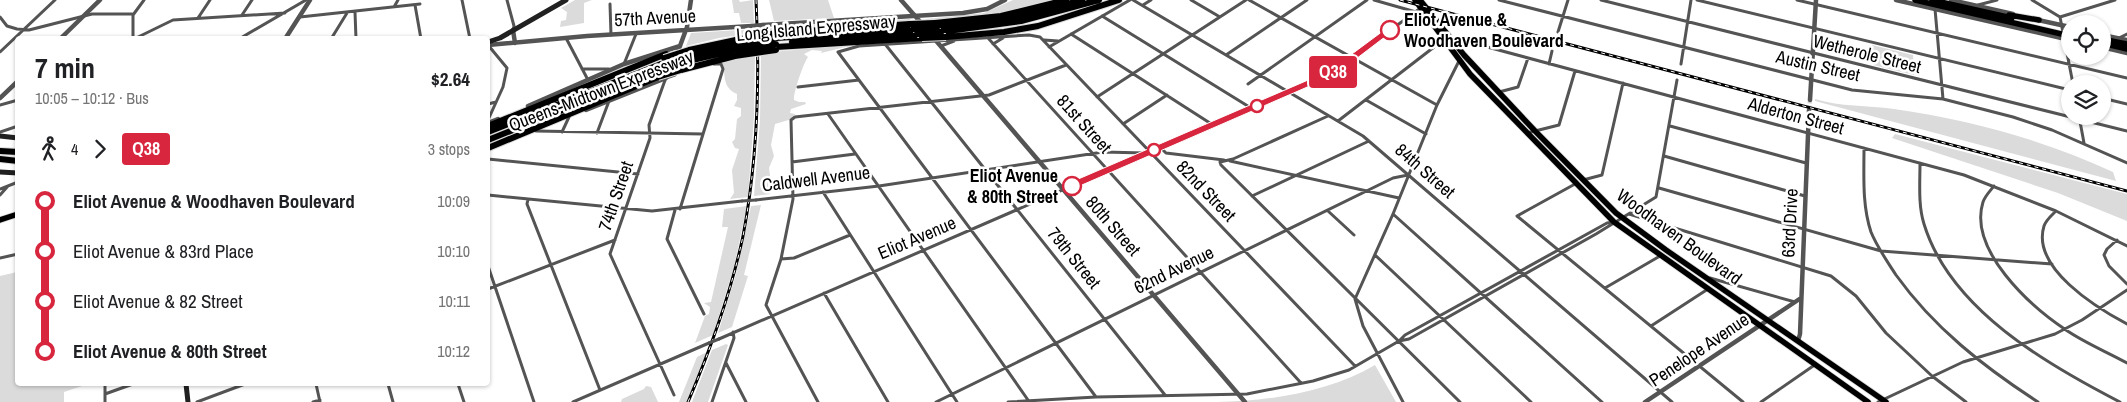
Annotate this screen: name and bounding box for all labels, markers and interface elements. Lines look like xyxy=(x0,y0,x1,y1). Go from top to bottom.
street label: 57th Avenue xyxy=(613,3,696,32)
place label: Eliot Avenue & Woodhaven Boulevard xyxy=(1404,7,1564,53)
street label: Long Island Expressway xyxy=(735,8,897,47)
map controls xyxy=(2061,15,2111,125)
button: locate xyxy=(2061,15,2111,65)
marker: Eliot Avenue & Woodhaven Boulevard xyxy=(1380,20,1400,40)
street label: Wetherole Street xyxy=(1810,28,1924,79)
street label: Queens-Midtown Expressway xyxy=(505,44,697,137)
street label: Austin Street xyxy=(1773,44,1863,87)
text: 7 min xyxy=(35,49,95,87)
line badge: Q38 xyxy=(1304,56,1362,88)
text: Q38 xyxy=(1319,59,1347,84)
text: $2.64 xyxy=(431,66,470,92)
button: layers xyxy=(2061,75,2111,125)
text: 10:05 – 10:12 · Bus xyxy=(35,87,149,109)
street label: 81st Street xyxy=(1051,89,1118,159)
street label: Alderton Street xyxy=(1744,90,1847,140)
unlabelled marker xyxy=(1250,99,1264,113)
icon: walk xyxy=(35,135,63,163)
icon: forward xyxy=(86,135,114,163)
text: Q38 xyxy=(132,136,160,161)
street label: 84th Street xyxy=(1390,137,1461,204)
text: 4 xyxy=(71,138,78,160)
text: 3 stops xyxy=(428,138,470,160)
unlabelled marker xyxy=(1147,143,1161,157)
street label: 82nd Street xyxy=(1171,155,1242,227)
street label: 74th Street xyxy=(592,158,639,234)
street label: Caldwell Avenue xyxy=(760,159,871,198)
place label: Eliot Avenue & 80th Street xyxy=(967,163,1058,209)
marker: Eliot Avenue & 80th Street xyxy=(1062,176,1082,196)
street label: Woodhaven Boulevard xyxy=(1612,183,1747,291)
text: Eliot Avenue & Woodhaven Boulevard xyxy=(73,188,355,214)
street label: 63rd Drive xyxy=(1775,188,1804,258)
text: 10:09 xyxy=(437,190,470,212)
street label: 80th Street xyxy=(1080,190,1147,261)
street label: Eliot Avenue xyxy=(874,210,960,265)
street label: 79th Street xyxy=(1042,222,1107,294)
text: Eliot Avenue & 83rd Place xyxy=(73,238,254,264)
street label: 62nd Avenue xyxy=(1130,239,1218,300)
text: 10:10 xyxy=(437,240,470,262)
text: Eliot Avenue & 82 Street xyxy=(73,288,243,314)
text: 10:11 xyxy=(438,290,470,312)
street label: Penelope Avenue xyxy=(1644,307,1754,392)
text: Eliot Avenue & 80th Street xyxy=(73,338,267,364)
text: 10:12 xyxy=(437,340,470,362)

